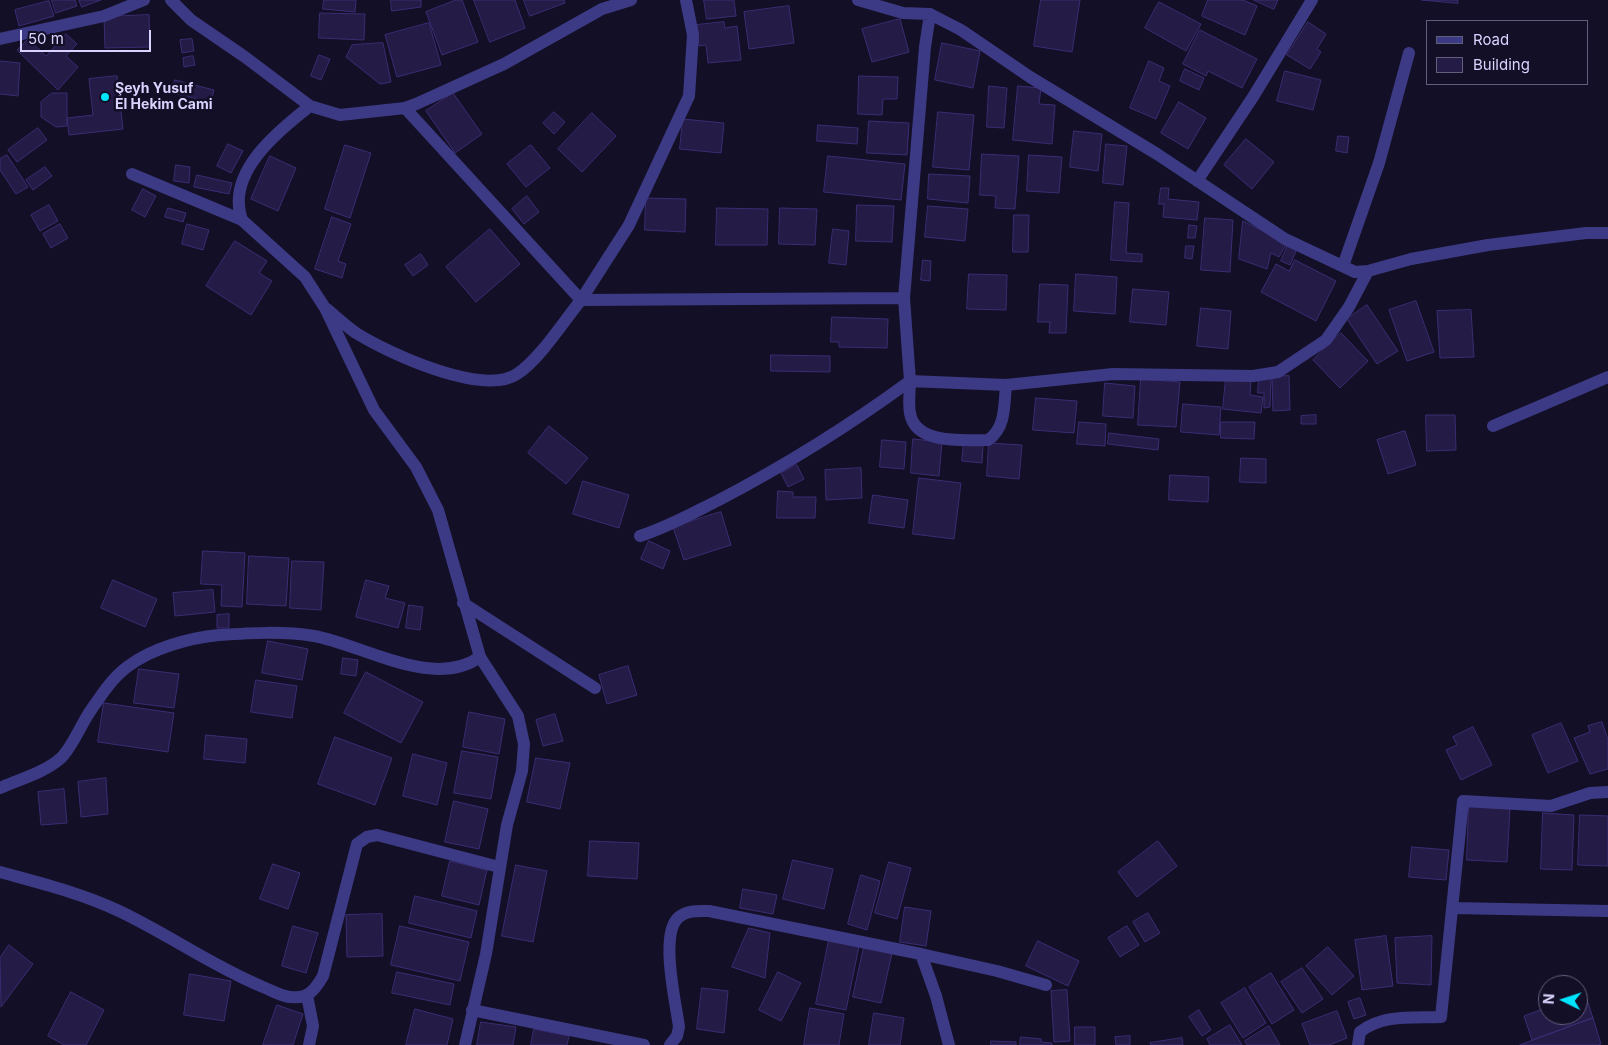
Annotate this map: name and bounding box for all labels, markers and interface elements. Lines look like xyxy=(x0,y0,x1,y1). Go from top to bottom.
scale bar xyxy=(22,20,154,52)
legend xyxy=(1426,20,1588,85)
text: 50 m xyxy=(28,29,64,48)
text: Road xyxy=(1473,30,1509,49)
text: Building xyxy=(1473,55,1530,74)
place label: Şeyh Yusuf El Hekim Cami xyxy=(115,81,212,114)
marker: Şeyh Yusuf El Hekim Cami xyxy=(99,91,111,103)
north arrow xyxy=(1538,975,1588,1025)
text: N xyxy=(1540,993,1557,1005)

